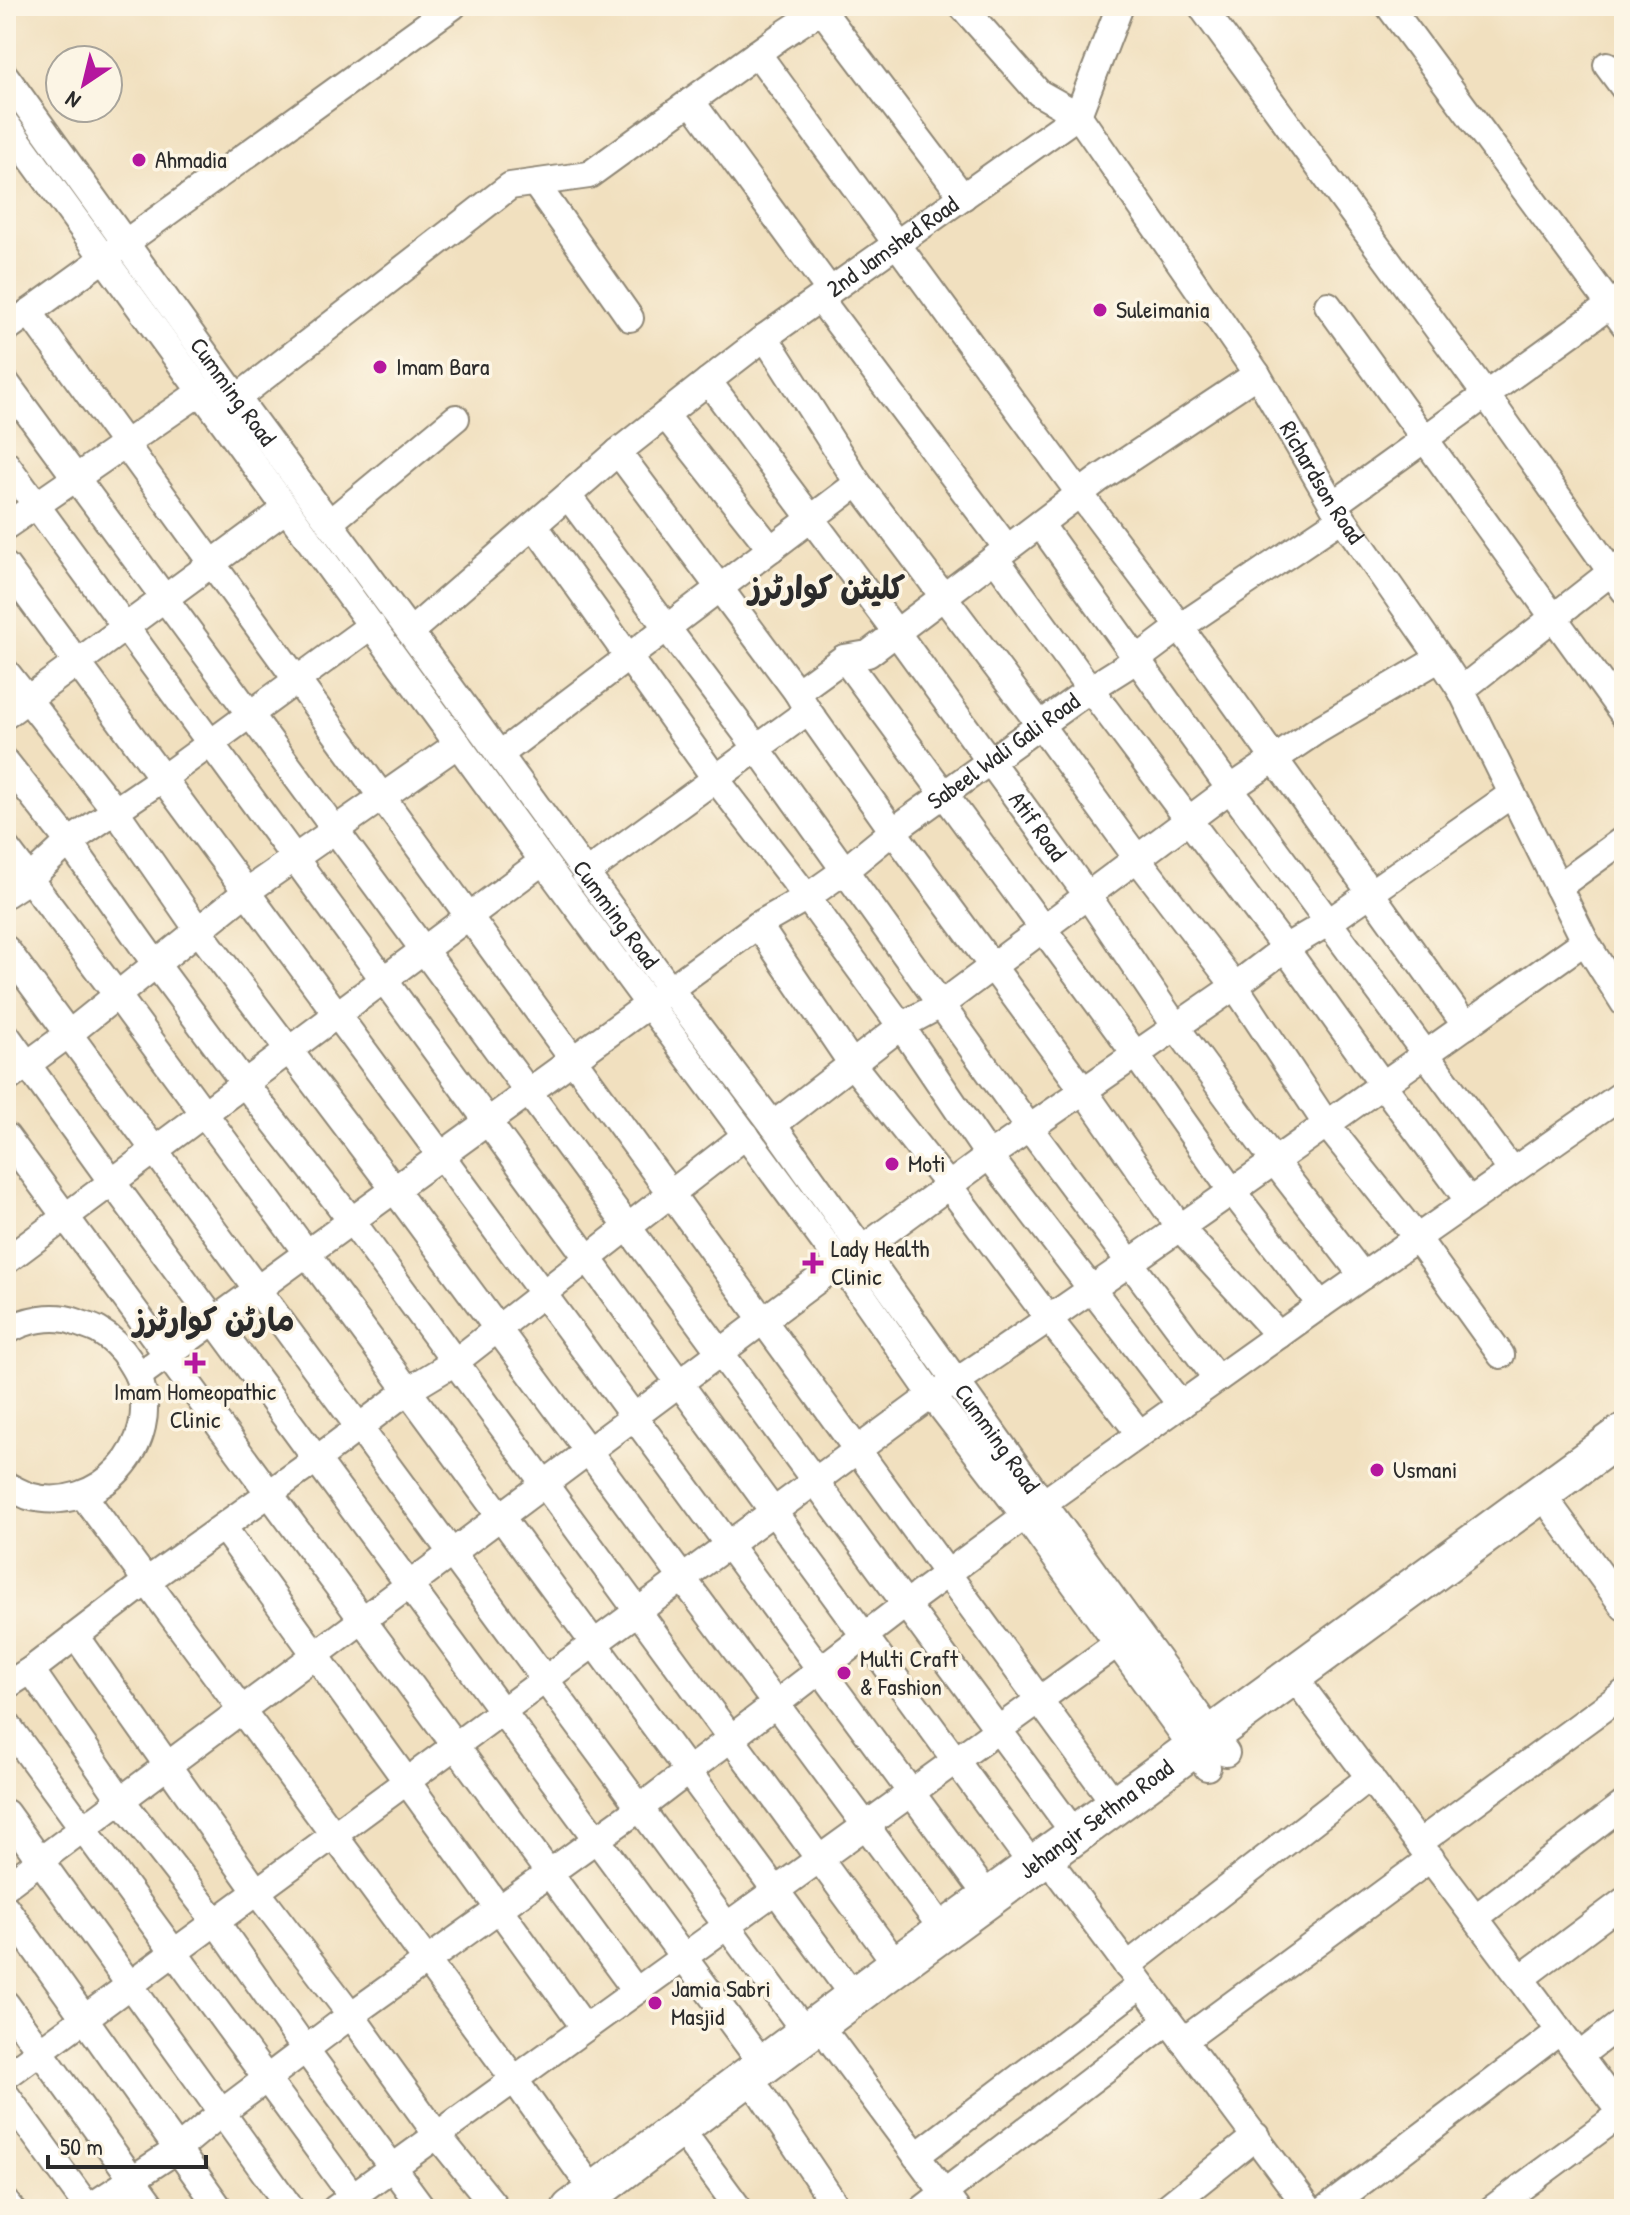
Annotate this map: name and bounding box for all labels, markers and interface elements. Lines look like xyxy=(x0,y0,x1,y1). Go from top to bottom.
north arrow xyxy=(44,44,124,124)
text: N xyxy=(59,85,86,116)
place label: Ahmadia xyxy=(155,143,227,175)
marker: Ahmadia xyxy=(130,151,148,169)
street label: 2nd Jamshed Road xyxy=(819,188,964,304)
place label: Suleimania xyxy=(1116,293,1209,325)
marker: Suleimania xyxy=(1091,301,1109,319)
street label: Cumming Road xyxy=(183,330,284,452)
place label: Imam Bara xyxy=(396,350,489,382)
marker: Imam Bara xyxy=(371,358,389,376)
street label: Richardson Road xyxy=(1273,415,1372,550)
district label: کلیٹن کوارٹرز xyxy=(746,566,905,609)
street label: Sabeel Wali Gali Road xyxy=(920,685,1086,816)
street label: Atif Road xyxy=(1002,785,1074,867)
street label: Cumming Road xyxy=(566,853,667,975)
place label: Moti xyxy=(908,1147,946,1179)
marker: Moti xyxy=(883,1155,901,1173)
place label: Lady Health Clinic xyxy=(831,1232,929,1292)
marker: Lady Health Clinic xyxy=(802,1252,824,1274)
district label: مارٹن کوارٹرز xyxy=(130,1298,295,1341)
marker: Imam Homeopathic Clinic xyxy=(184,1352,206,1374)
place label: Imam Homeopathic Clinic xyxy=(114,1375,277,1435)
street label: Cumming Road xyxy=(948,1377,1048,1499)
place label: Usmani xyxy=(1393,1453,1457,1485)
marker: Usmani xyxy=(1368,1461,1386,1479)
place label: Multi Craft & Fashion xyxy=(860,1642,959,1702)
marker: Multi Craft & Fashion xyxy=(835,1664,853,1682)
street label: Jehangir Sethna Road xyxy=(1012,1751,1179,1886)
place label: Jamia Sabri Masjid xyxy=(671,1972,771,2032)
marker: Jamia Sabri Masjid xyxy=(646,1994,664,2012)
scale bar xyxy=(48,2119,206,2169)
text: 50 m xyxy=(60,2130,103,2162)

